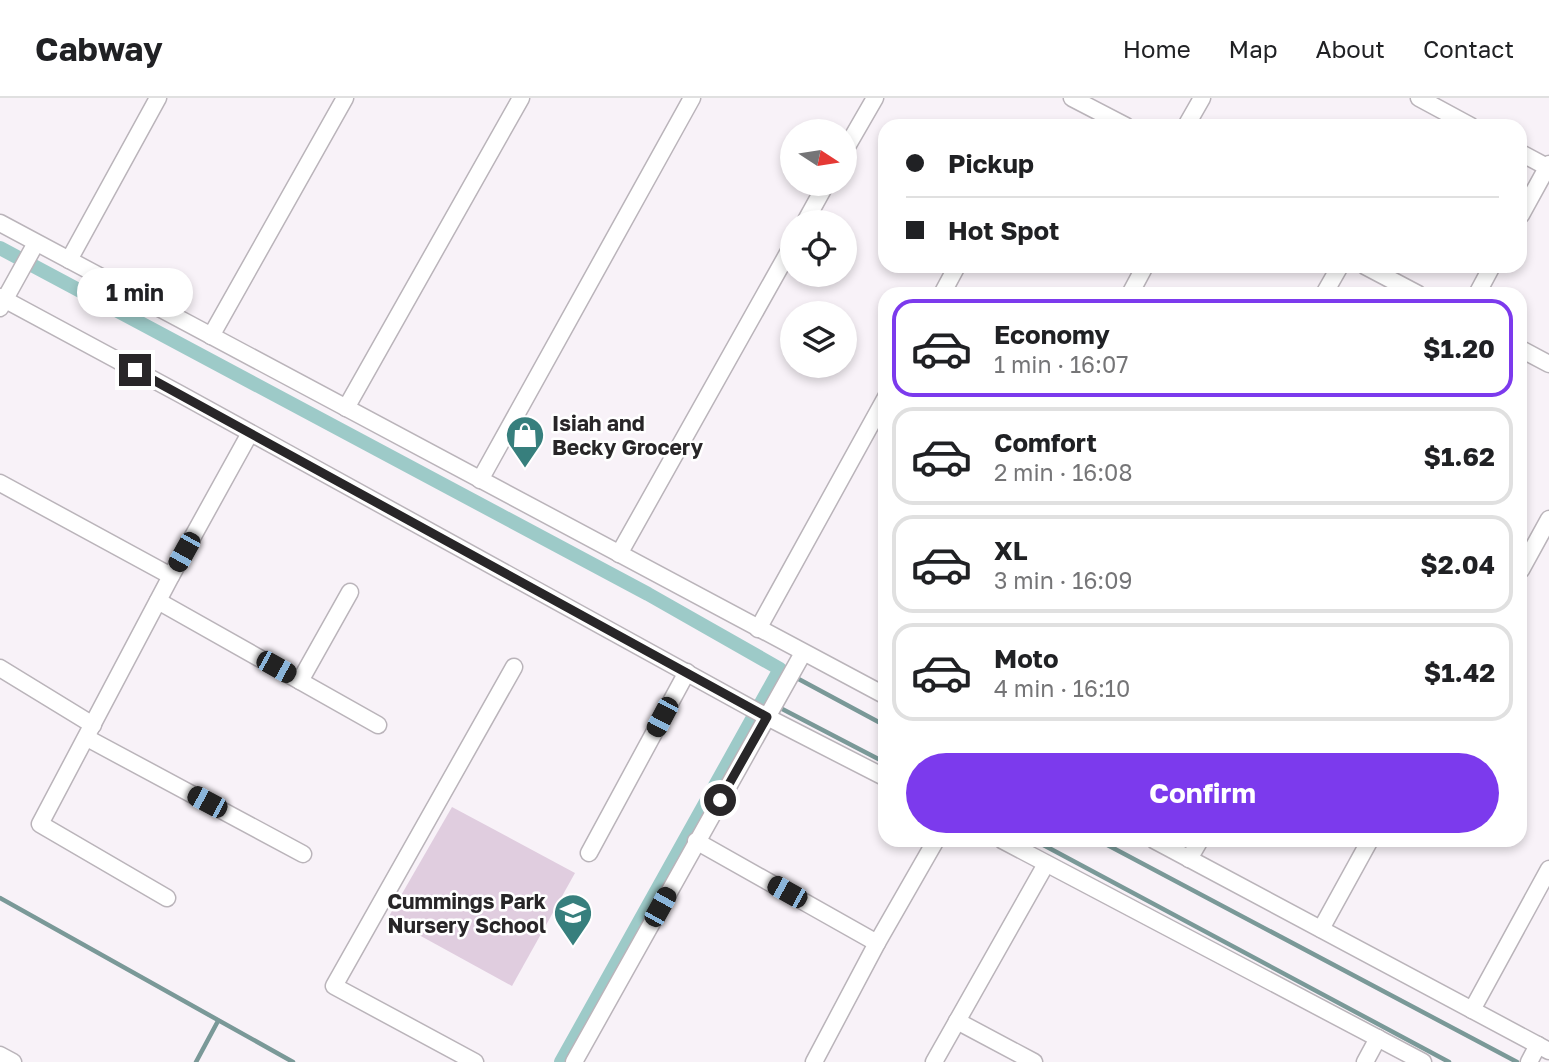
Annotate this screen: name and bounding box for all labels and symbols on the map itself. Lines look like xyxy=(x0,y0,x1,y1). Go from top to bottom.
north arrow xyxy=(780,119,858,196)
callout: 1 min xyxy=(77,268,193,317)
route end xyxy=(119,354,151,386)
place label: Isiah and Becky Grocery xyxy=(552,410,704,460)
shop icon: Isiah and Becky Grocery xyxy=(504,414,546,469)
car xyxy=(165,529,204,575)
car xyxy=(253,648,300,686)
car xyxy=(643,694,682,740)
car xyxy=(184,783,231,821)
route start xyxy=(704,784,736,816)
car xyxy=(764,873,811,911)
car xyxy=(641,884,680,930)
place label: Cummings Park Nursery School xyxy=(387,888,546,938)
school or university icon: Cummings Park Nursery School xyxy=(552,892,594,947)

